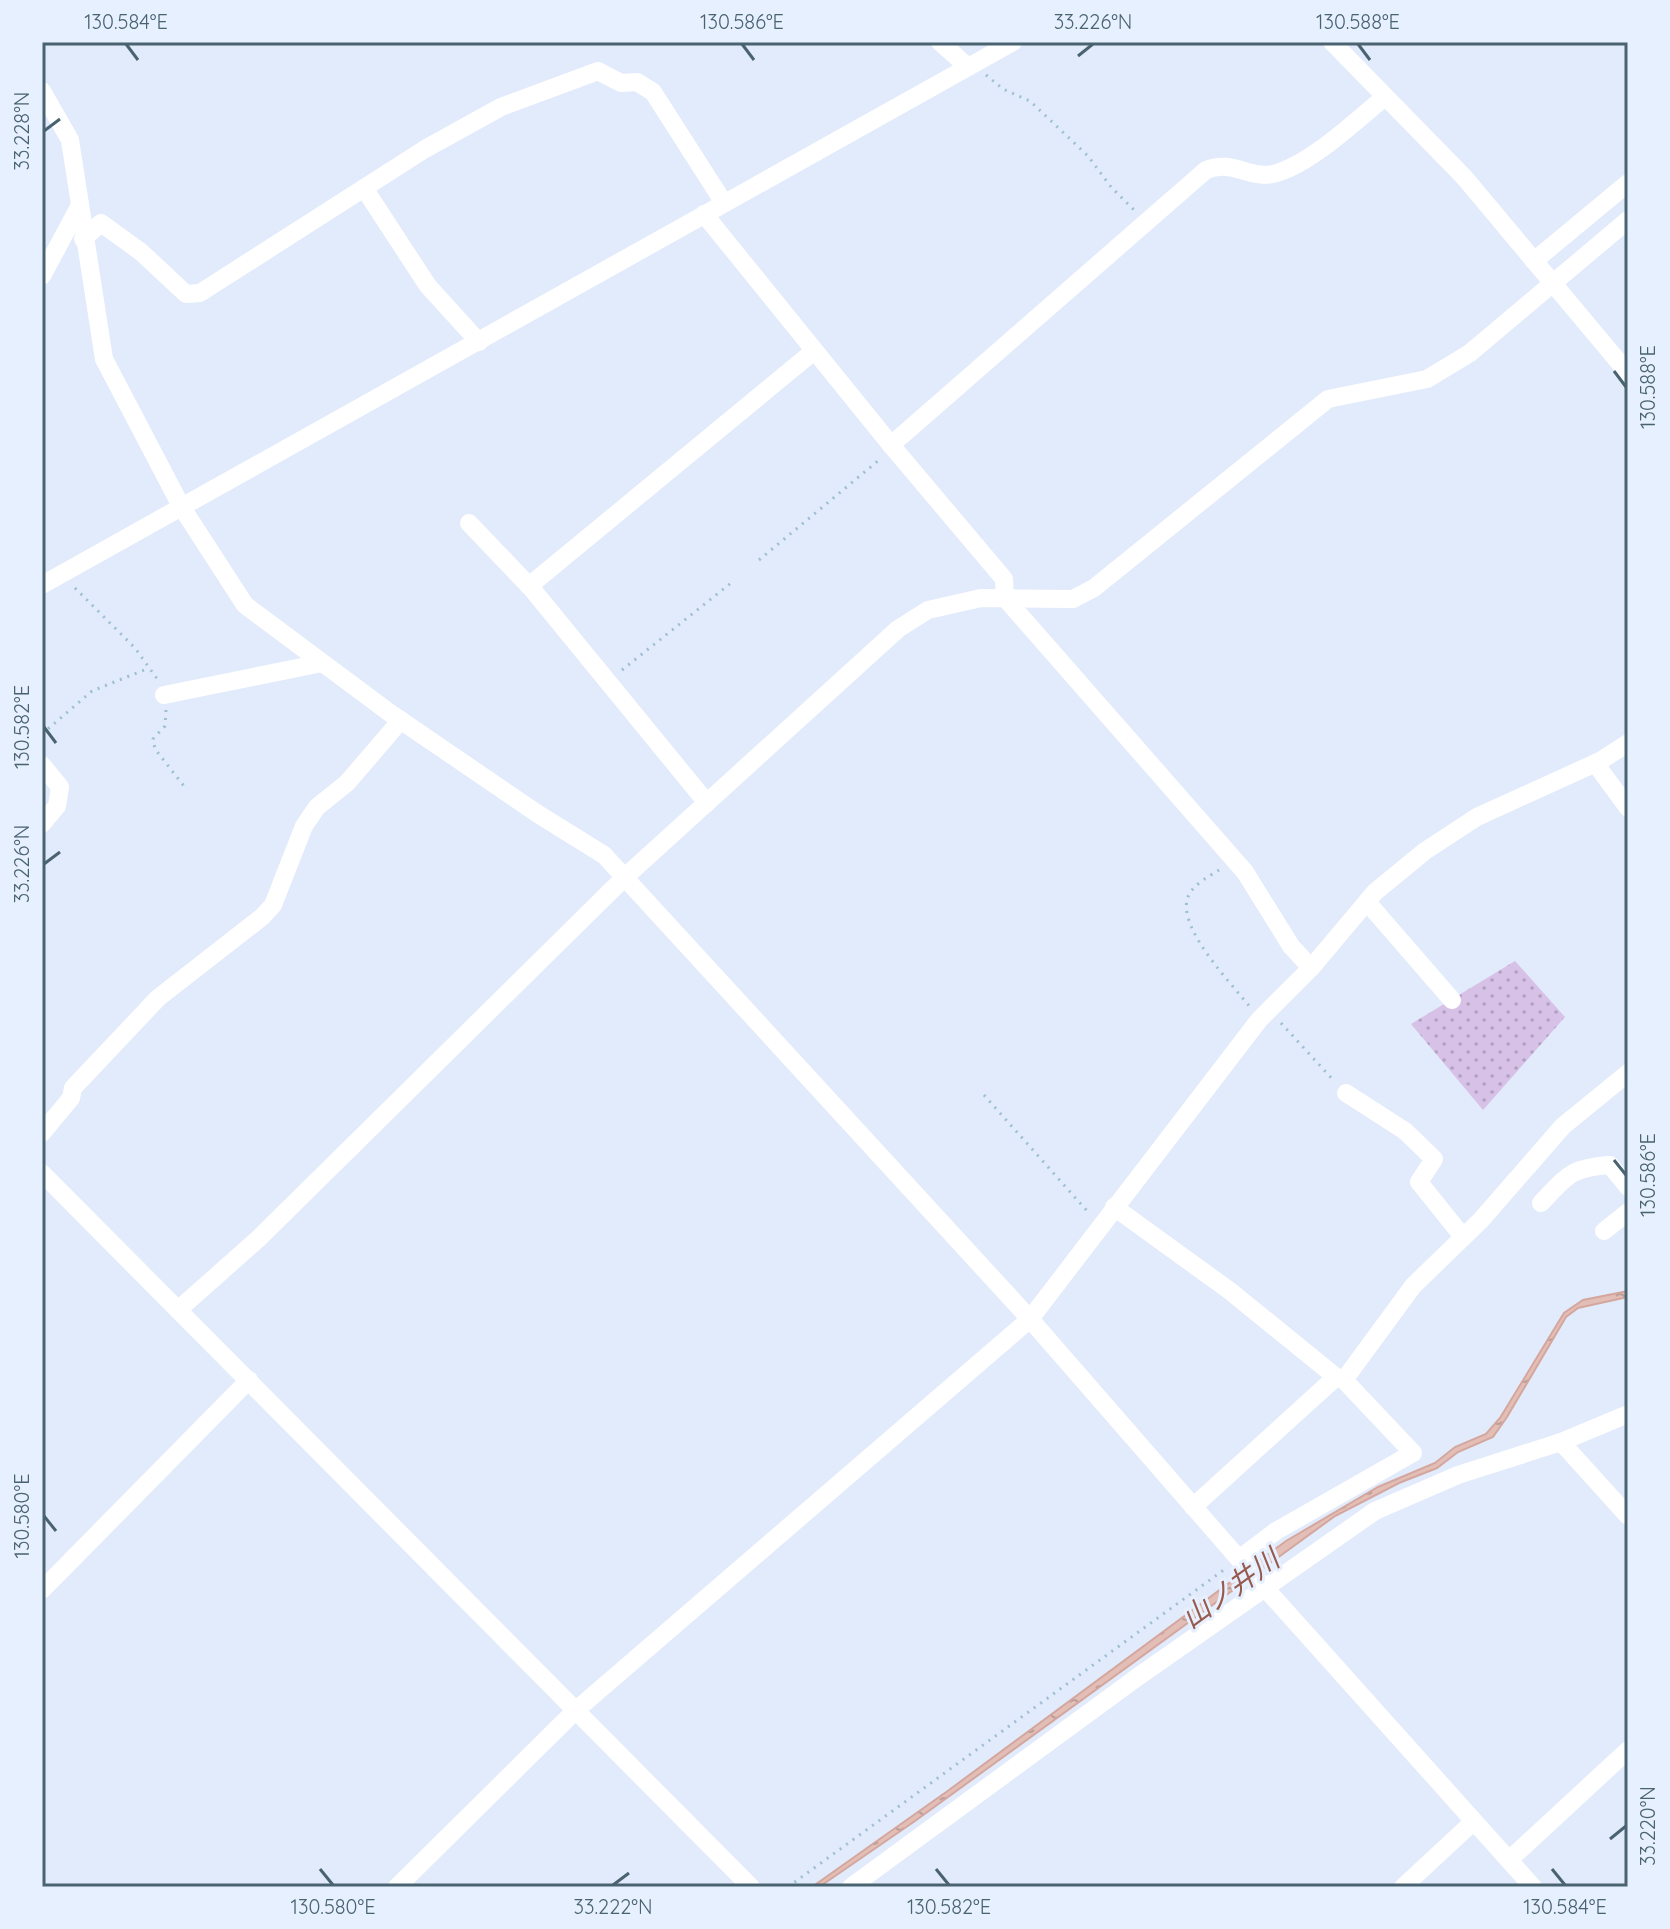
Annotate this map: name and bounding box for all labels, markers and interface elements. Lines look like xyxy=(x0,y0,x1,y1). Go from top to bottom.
text: 130.584°E xyxy=(84,9,168,34)
text: 130.586°E xyxy=(700,9,784,34)
text: 33.226°N xyxy=(1054,9,1132,34)
text: 130.588°E xyxy=(1316,9,1400,34)
text: 33.228°N xyxy=(9,92,34,170)
text: 130.588°E xyxy=(1635,345,1660,429)
text: 130.582°E xyxy=(9,685,34,769)
text: 33.226°N xyxy=(9,825,34,903)
text: 130.586°E xyxy=(1635,1133,1660,1217)
text: 130.580°E xyxy=(9,1474,34,1559)
water label: 山ノ井川 xyxy=(1174,1539,1288,1635)
text: 33.220°N xyxy=(1635,1786,1660,1866)
text: 130.580°E xyxy=(291,1894,376,1919)
text: 33.222°N xyxy=(573,1894,653,1919)
text: 130.582°E xyxy=(907,1894,991,1919)
text: 130.584°E xyxy=(1523,1894,1607,1919)

